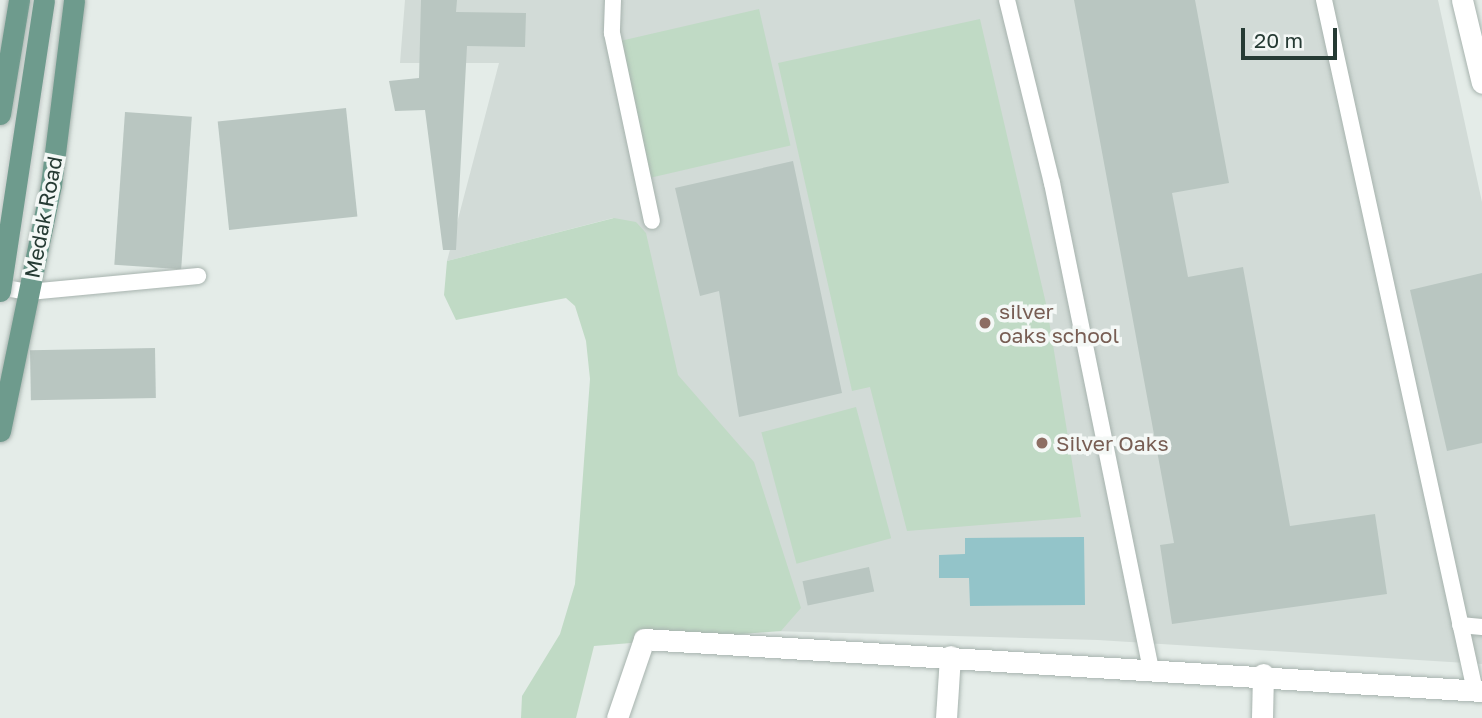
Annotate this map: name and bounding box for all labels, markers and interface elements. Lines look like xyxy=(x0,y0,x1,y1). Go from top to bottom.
scale bar xyxy=(1244,14,1340,58)
text: 20 m xyxy=(1254,27,1303,53)
street label: Medak Road xyxy=(19,154,67,280)
place label: silver oaks school xyxy=(999,298,1119,348)
marker: silver oaks school xyxy=(977,315,993,331)
place label: Silver Oaks xyxy=(1056,430,1169,456)
marker: Silver Oaks xyxy=(1034,435,1050,451)

